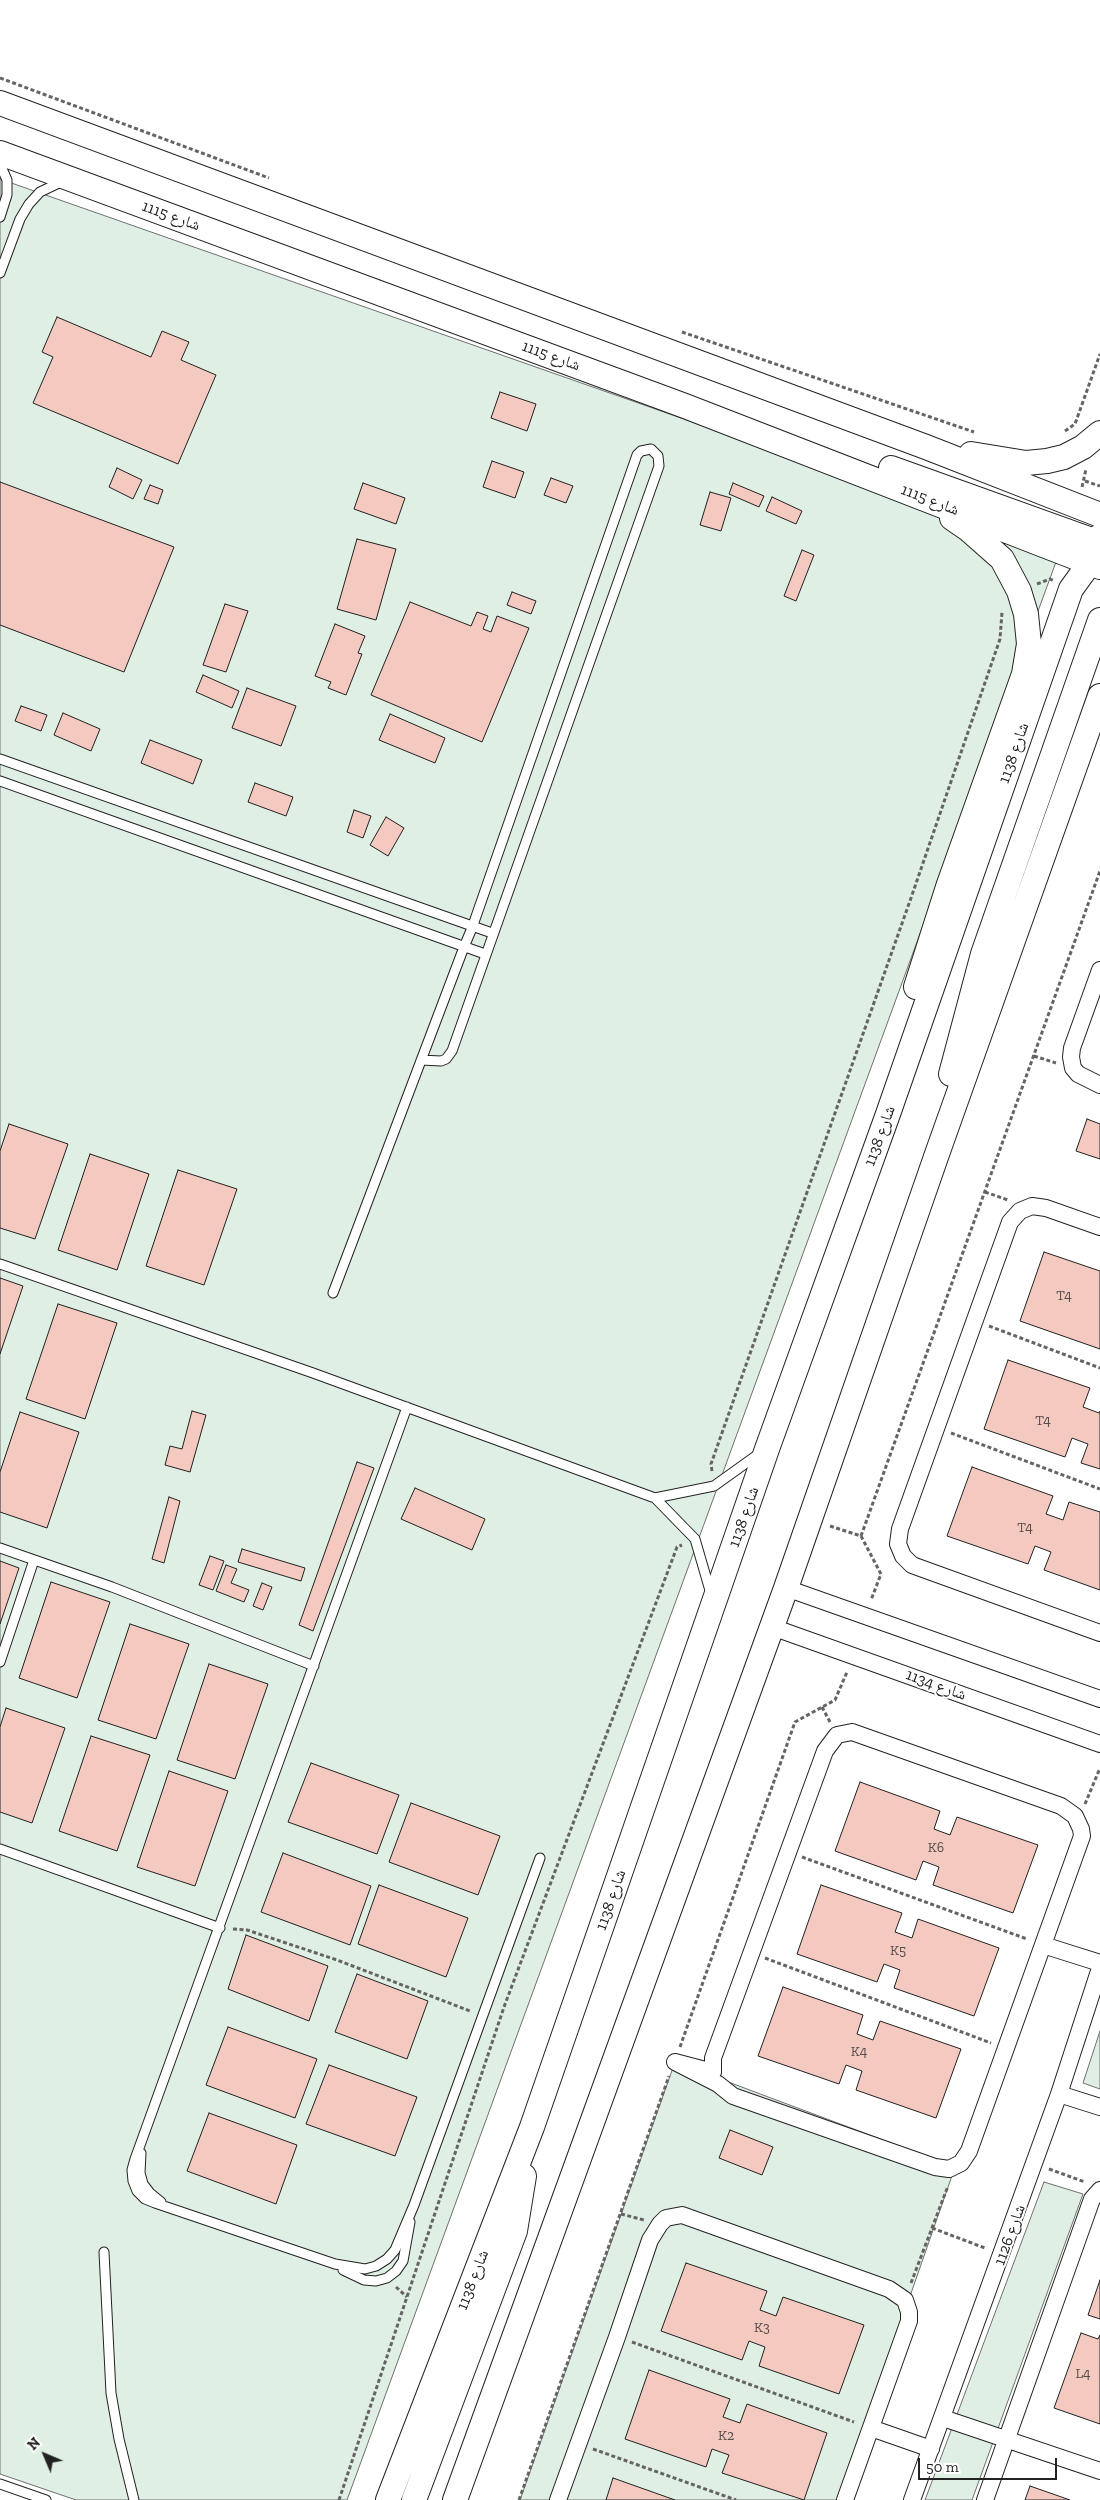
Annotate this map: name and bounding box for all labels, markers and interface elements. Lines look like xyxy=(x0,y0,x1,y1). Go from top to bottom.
street label: شارع 1115 xyxy=(139,197,203,235)
street label: شارع 1115 xyxy=(519,337,583,375)
street label: شارع 1115 xyxy=(898,480,962,520)
street label: شارع 1138 xyxy=(995,720,1033,786)
street label: شارع 1138 xyxy=(860,1103,900,1169)
house number: T4 xyxy=(1056,1288,1072,1304)
house number: T4 xyxy=(1035,1413,1051,1429)
street label: شارع 1138 xyxy=(725,1484,763,1550)
house number: T4 xyxy=(1017,1520,1033,1536)
street label: شارع 1134 xyxy=(903,1665,969,1705)
house number: K6 xyxy=(928,1840,944,1856)
street label: شارع 1138 xyxy=(592,1867,630,1933)
house number: K5 xyxy=(890,1943,906,1959)
house number: K4 xyxy=(851,2044,867,2060)
street label: شارع 1126 xyxy=(990,2202,1030,2268)
street label: شارع 1138 xyxy=(453,2247,493,2313)
house number: K3 xyxy=(754,2320,770,2336)
house number: L4 xyxy=(1075,2366,1091,2382)
house number: K2 xyxy=(718,2428,734,2444)
north arrow xyxy=(20,2430,70,2480)
text: N xyxy=(24,2434,44,2454)
scale bar xyxy=(920,2448,1059,2480)
text: 50 m xyxy=(926,2458,959,2476)

